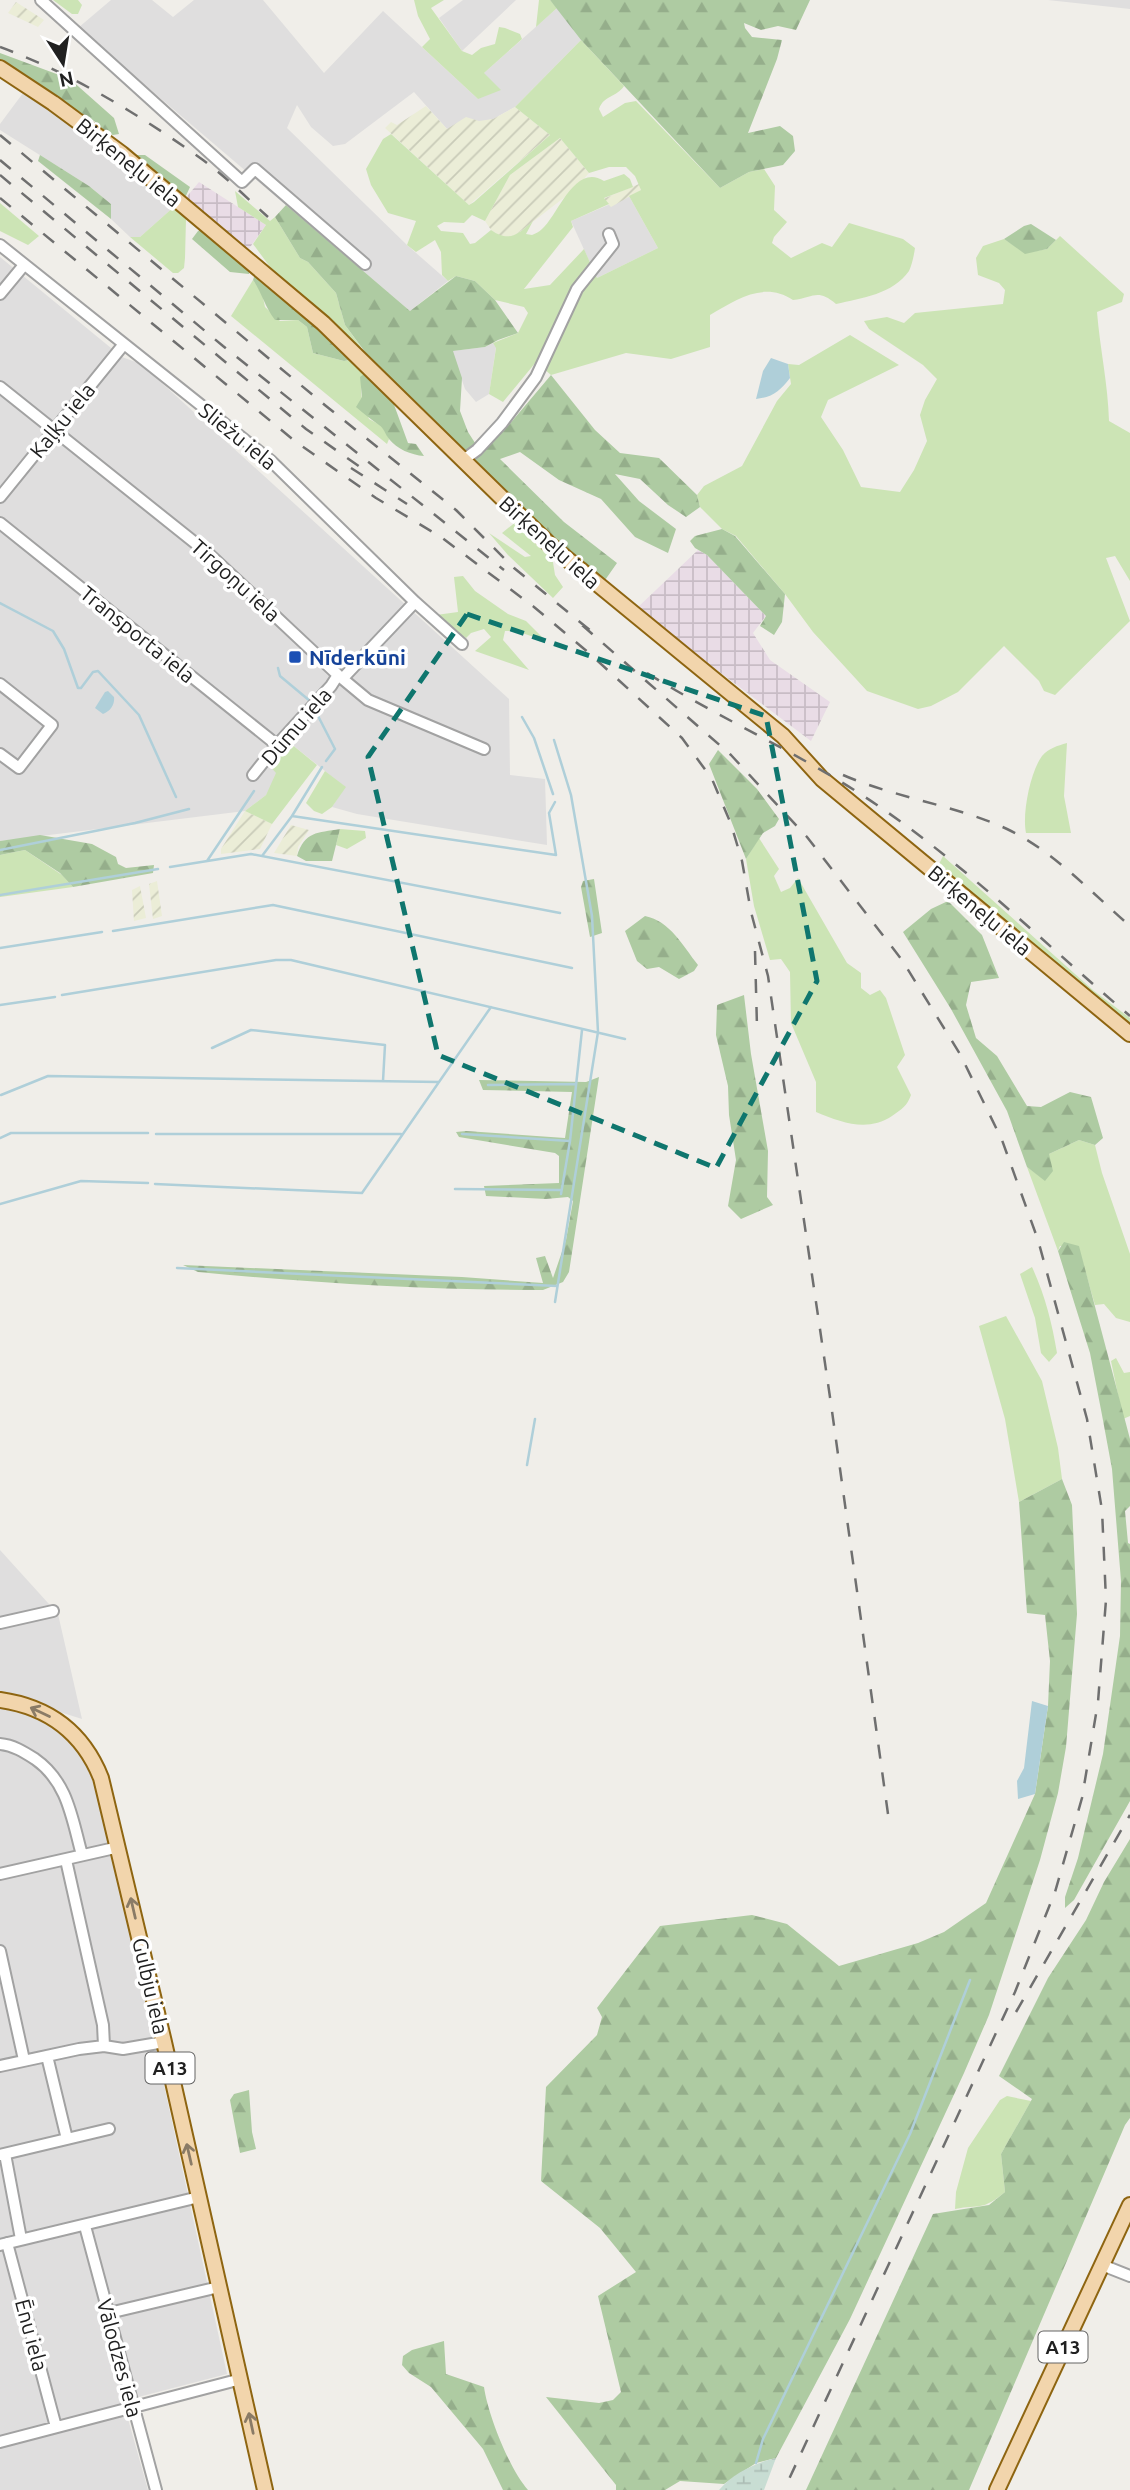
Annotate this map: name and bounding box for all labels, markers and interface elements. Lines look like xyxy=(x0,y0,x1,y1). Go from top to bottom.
north arrow xyxy=(28,28,98,98)
text: N xyxy=(57,67,76,92)
street label: Birķeneļu iela xyxy=(72,113,186,211)
street label: Kaļķu iela xyxy=(25,378,99,462)
street label: Sliežu iela xyxy=(194,398,282,474)
street label: Birķeneļu iela xyxy=(495,491,605,593)
street label: Tirgoņu iela xyxy=(187,534,285,626)
street label: Transporta iela xyxy=(76,581,200,687)
place label: Nīderkūni xyxy=(309,645,406,669)
marker: Nīderkūni xyxy=(287,649,303,665)
street label: Dūmu iela xyxy=(256,682,336,770)
street label: Birķeneļu iela xyxy=(924,860,1036,960)
one-way arrow xyxy=(30,1705,51,1718)
one-way arrow xyxy=(126,1897,140,1920)
street label: Gulbju iela xyxy=(128,1935,174,2037)
road number: A13 xyxy=(146,2052,194,2084)
one-way arrow xyxy=(182,2143,196,2166)
street label: Ēnu iela xyxy=(11,2296,53,2374)
street label: Vālodzes iela xyxy=(93,2296,147,2420)
road number: A13 xyxy=(1038,2332,1088,2362)
one-way arrow xyxy=(243,2412,257,2435)

